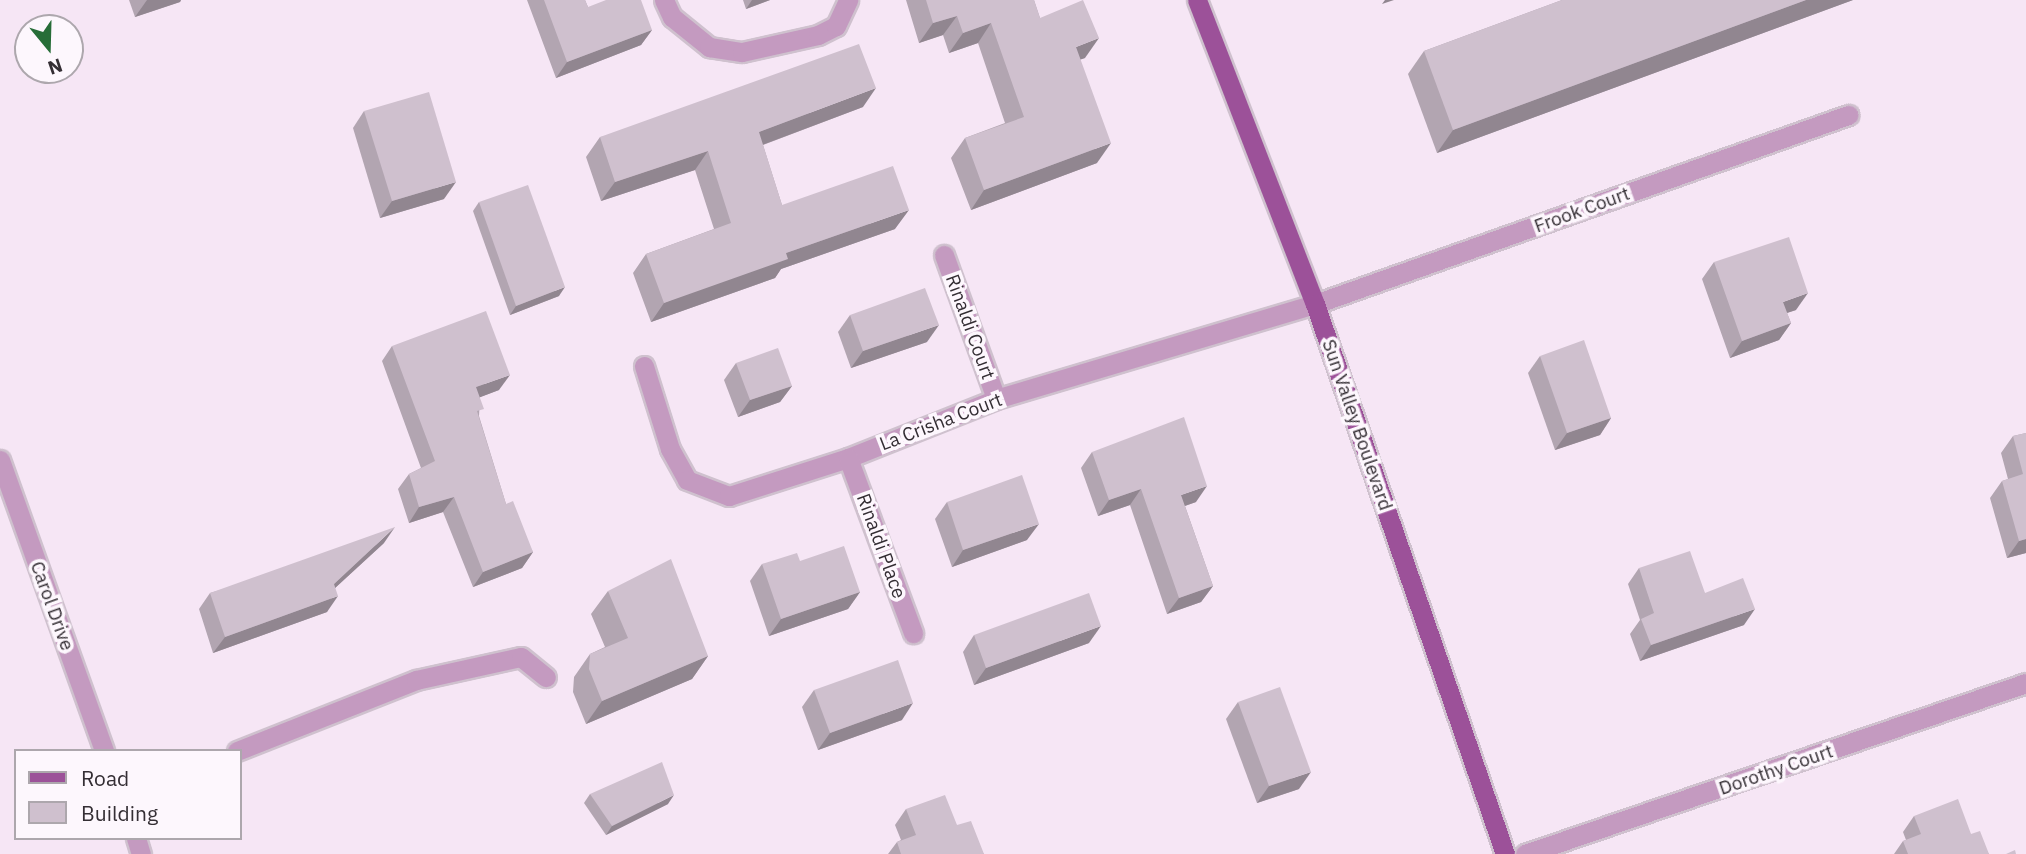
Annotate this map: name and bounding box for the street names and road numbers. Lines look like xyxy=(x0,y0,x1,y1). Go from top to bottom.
street label: Frook Court xyxy=(1531,182,1633,238)
street label: Rinaldi Court xyxy=(940,271,1000,383)
street label: Sun Valley Boulevard xyxy=(1317,337,1397,513)
street label: La Crisha Court xyxy=(877,388,1005,456)
street label: Rinaldi Place xyxy=(851,490,911,602)
street label: Carol Drive xyxy=(25,558,79,654)
street label: Dorothy Court xyxy=(1716,740,1836,800)

